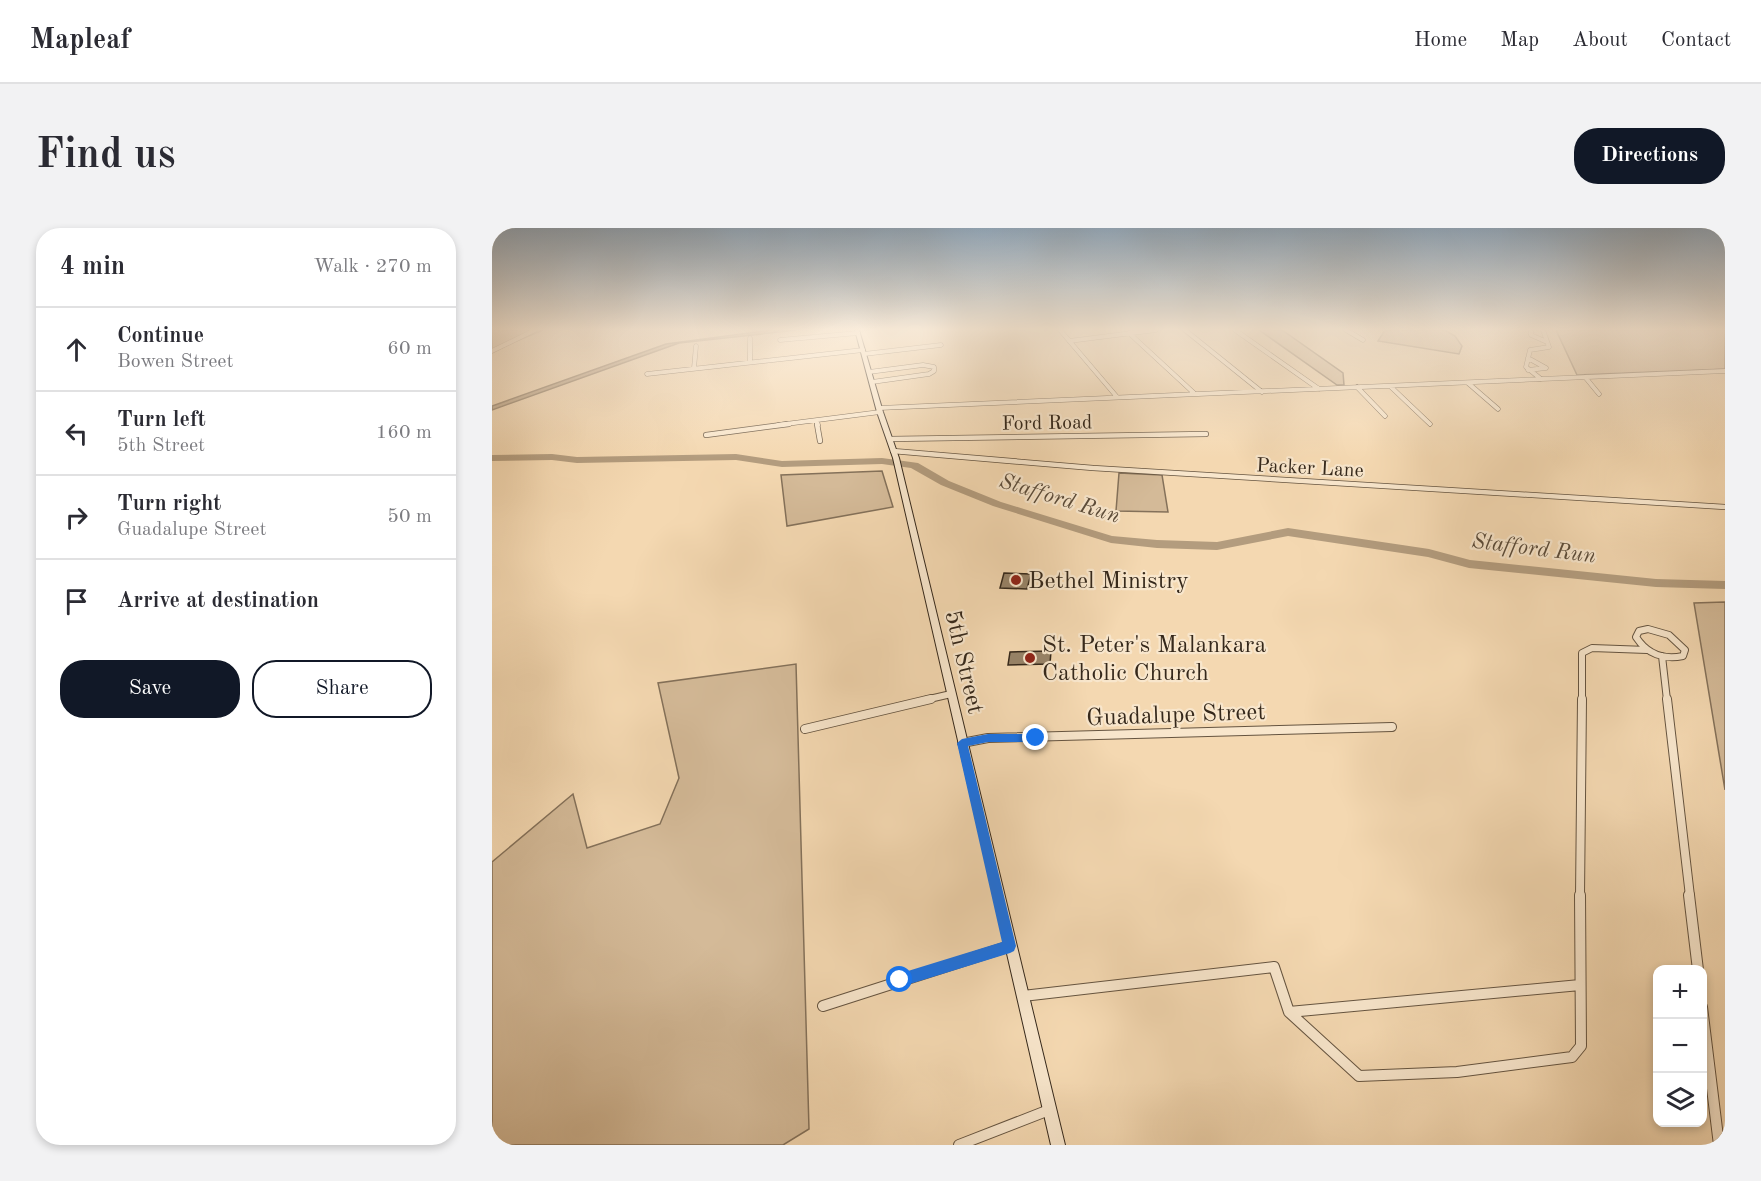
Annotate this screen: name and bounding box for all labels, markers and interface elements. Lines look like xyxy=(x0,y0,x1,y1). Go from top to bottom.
text: Mapleaf xyxy=(30,27,130,55)
text: Home xyxy=(1414,30,1467,51)
text: Map xyxy=(1500,30,1539,51)
text: About xyxy=(1572,30,1628,51)
text: Contact xyxy=(1661,30,1731,51)
button: Directions xyxy=(1574,128,1725,184)
text: Find us xyxy=(36,135,175,177)
text: 4 min xyxy=(60,254,125,280)
text: Walk · 270 m xyxy=(313,257,432,277)
text: Continue xyxy=(117,325,204,347)
icon: ahead xyxy=(60,333,93,366)
text: 60 m xyxy=(387,339,432,359)
text: Bowen Street xyxy=(117,352,234,372)
text: Turn left xyxy=(117,409,206,431)
street label: Ford Road xyxy=(1001,413,1093,435)
icon: left xyxy=(60,417,93,450)
text: 160 m xyxy=(376,423,432,443)
text: 5th Street xyxy=(117,436,205,456)
street label: Packer Lane xyxy=(1255,456,1364,482)
water label: Stafford Run xyxy=(996,470,1123,528)
text: Turn right xyxy=(117,493,221,515)
icon: right xyxy=(60,501,93,534)
text: 50 m xyxy=(387,507,432,527)
text: Guadalupe Street xyxy=(117,520,267,540)
water label: Stafford Run xyxy=(1470,530,1598,568)
place label: Bethel Ministry xyxy=(1028,570,1189,594)
marker: Bethel Ministry xyxy=(1009,573,1023,587)
icon: arrive xyxy=(60,585,93,618)
text: Arrive at destination xyxy=(117,590,319,612)
street label: 5th Street xyxy=(939,608,987,717)
place label: St. Peter's Malankara Catholic Church xyxy=(1042,634,1266,686)
marker: St. Peter's Malankara Catholic Church xyxy=(1023,651,1037,665)
button: Save xyxy=(60,660,240,718)
button: Share xyxy=(252,660,432,718)
street label: Guadalupe Street xyxy=(1086,701,1266,731)
route end xyxy=(1022,724,1048,750)
map controls xyxy=(1653,965,1707,1127)
button: + xyxy=(1653,965,1707,1019)
route start xyxy=(886,966,912,992)
button: − xyxy=(1653,1019,1707,1073)
button: layers xyxy=(1653,1073,1707,1127)

